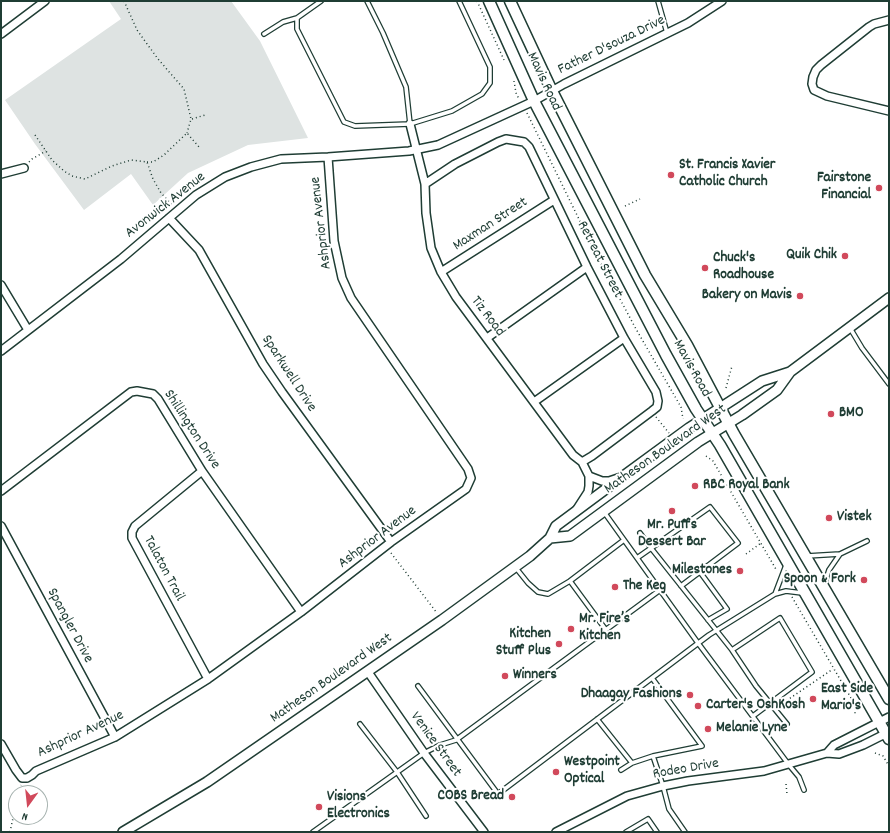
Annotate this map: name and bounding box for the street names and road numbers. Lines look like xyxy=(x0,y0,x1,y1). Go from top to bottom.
street label: Father D'souza Drive xyxy=(555,12,669,80)
street label: Mavis Road xyxy=(522,50,564,114)
street label: Avonwick Avenue xyxy=(122,169,210,243)
street label: Ashprior Avenue xyxy=(307,176,337,270)
street label: Maxman Street xyxy=(450,194,532,256)
street label: Retreat Street xyxy=(572,218,626,302)
street label: Tiz Road xyxy=(466,293,508,341)
street label: Sparkwell Drive xyxy=(256,332,320,416)
street label: Mavis Road xyxy=(668,337,714,401)
street label: Shillington Drive xyxy=(159,387,223,473)
street label: Matheson Boulevard West xyxy=(601,401,731,499)
street label: Ashprior Avenue xyxy=(335,503,421,573)
street label: Talaton Trail xyxy=(138,533,188,605)
street label: Spangler Drive xyxy=(42,586,96,666)
street label: Matheson Boulevard West xyxy=(267,630,397,728)
street label: Ashprior Avenue xyxy=(35,707,127,763)
street label: Venice Street xyxy=(405,709,465,781)
street label: Rodeo Drive xyxy=(652,755,720,785)

